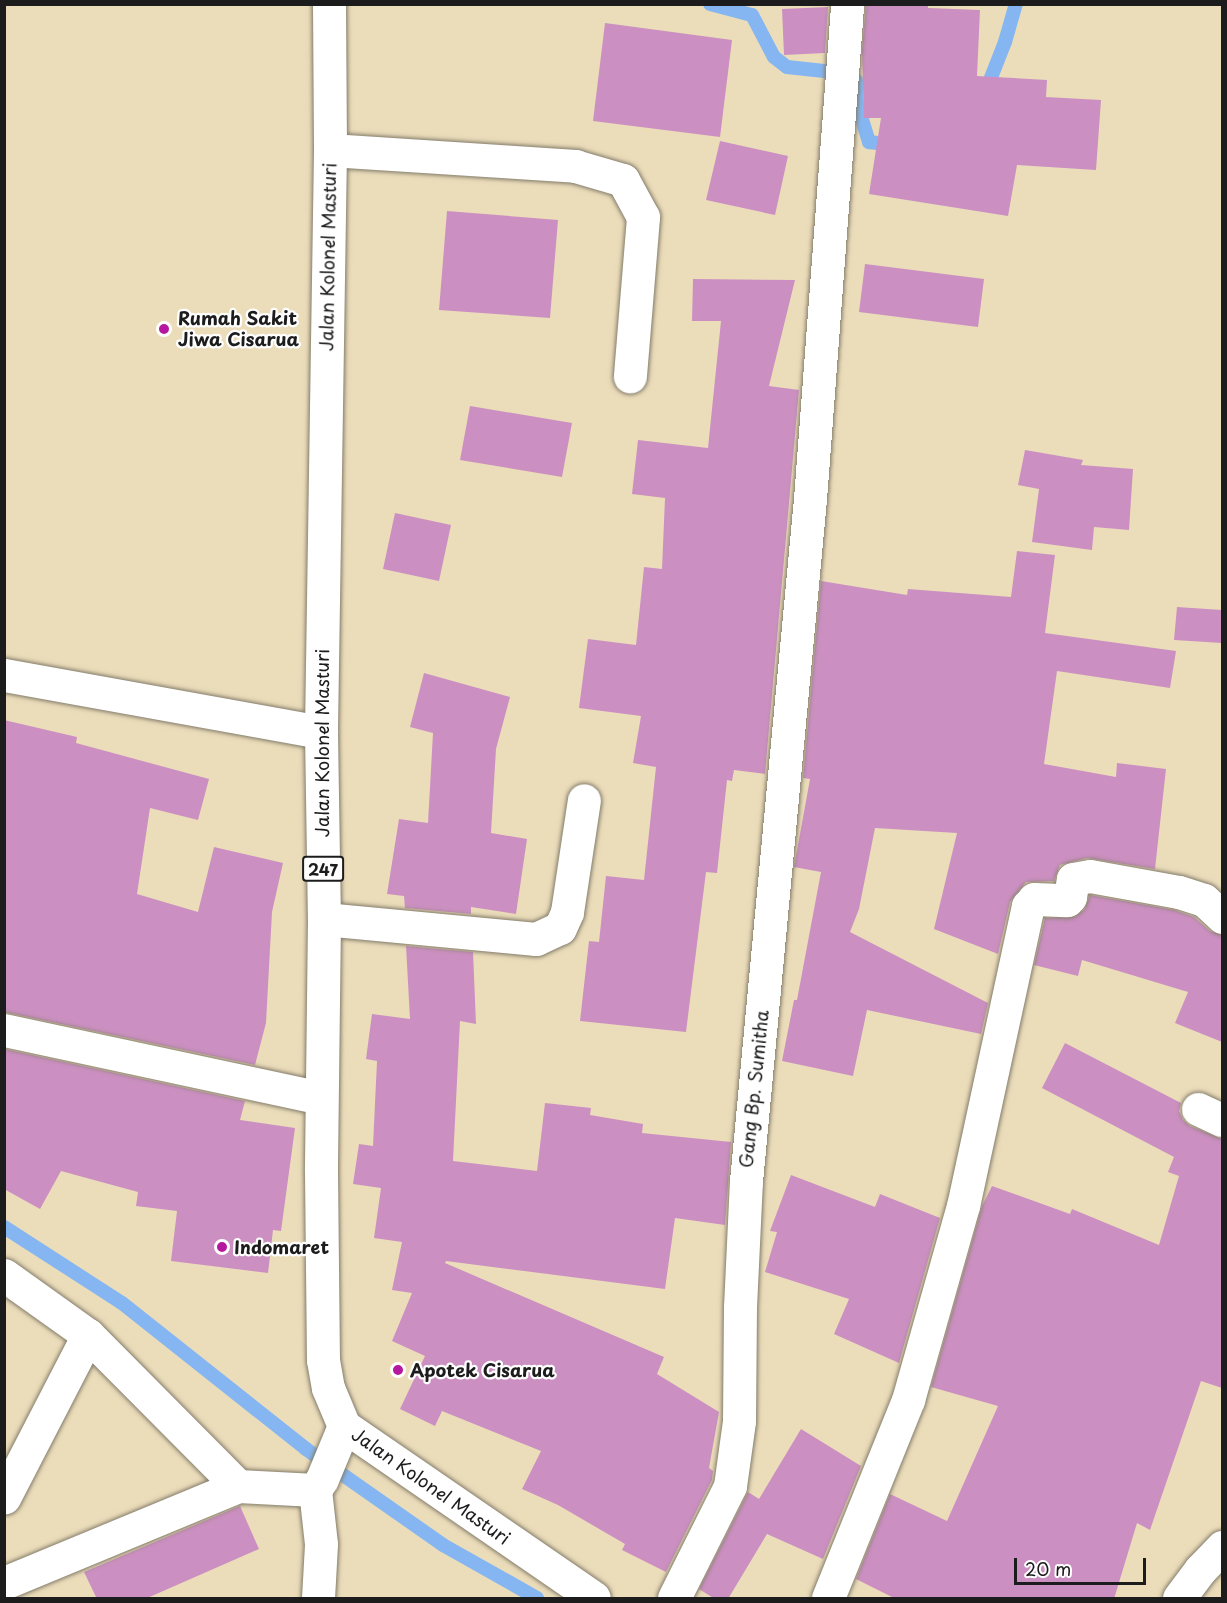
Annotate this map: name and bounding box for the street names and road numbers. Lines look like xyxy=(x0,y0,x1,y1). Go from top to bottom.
street label: Jalan Kolonel Masturi xyxy=(316,162,340,352)
street label: Jalan Kolonel Masturi xyxy=(311,648,333,838)
road number: 247 xyxy=(302,856,344,882)
street label: Gang Bp. Sumitha xyxy=(735,1009,773,1169)
street label: Jalan Kolonel Masturi xyxy=(347,1423,515,1549)

